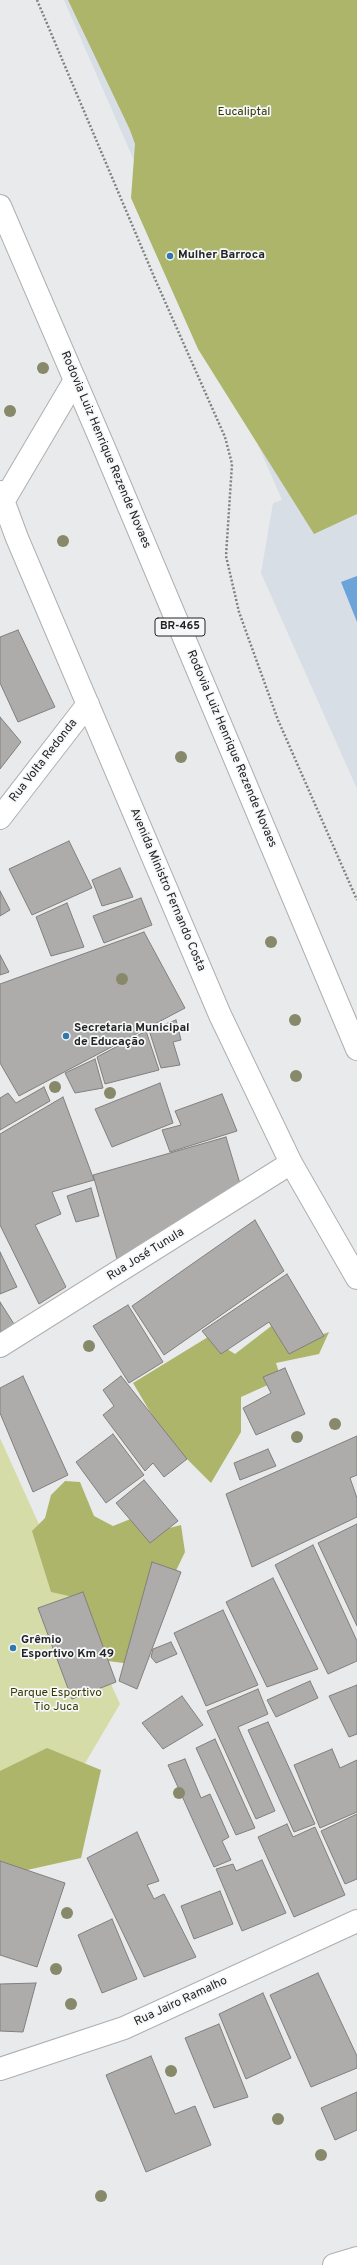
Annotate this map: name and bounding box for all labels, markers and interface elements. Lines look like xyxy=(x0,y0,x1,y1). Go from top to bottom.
park label: Eucaliptal xyxy=(218,106,270,120)
place label: Mulher Barroca xyxy=(178,249,265,263)
marker: Mulher Barroca xyxy=(165,251,175,261)
street label: Rodovia Luiz Henrique Rezende Novaes xyxy=(57,349,153,551)
road number: BR-465 xyxy=(155,618,205,636)
street label: Rodovia Luiz Henrique Rezende Novaes xyxy=(183,648,279,850)
street label: Rua Volta Redonda xyxy=(7,717,81,805)
street label: Avenida Ministro Fernando Costa xyxy=(126,806,208,974)
place label: Secretaria Municipal de Educação xyxy=(74,1022,190,1050)
marker: Secretaria Municipal de Educação xyxy=(61,1031,71,1041)
street label: Rua José Tunula xyxy=(105,1226,187,1284)
place label: Grêmio Esportivo Km 49 xyxy=(21,1634,114,1662)
marker: Grêmio Esportivo Km 49 xyxy=(8,1643,18,1653)
park label: Parque Esportivo Tio Juca xyxy=(10,1687,102,1715)
street label: Rua Jairo Ramalho xyxy=(132,1974,230,2030)

